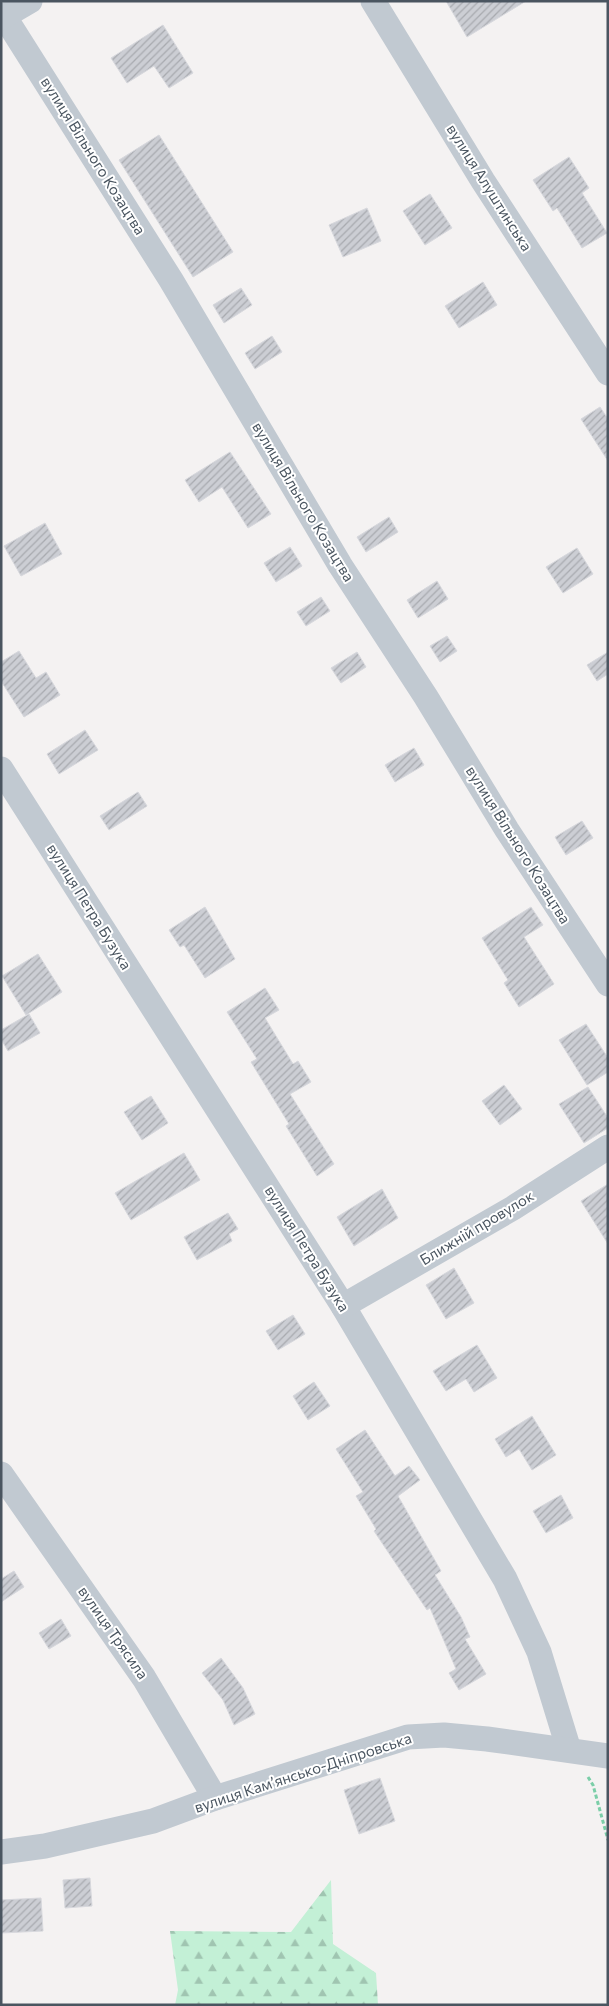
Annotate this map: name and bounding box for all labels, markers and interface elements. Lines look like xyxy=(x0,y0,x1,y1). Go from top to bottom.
street label: вулиця Вільного Козацтва xyxy=(38,73,150,238)
street label: вулиця Алуштинська xyxy=(443,121,536,254)
street label: вулиця Вільного Козацтва xyxy=(249,419,359,584)
street label: вулиця Вільного Козацтва xyxy=(463,762,575,927)
street label: вулиця Петра Бузука xyxy=(44,840,136,973)
street label: вулиця Петра Бузука xyxy=(262,1182,354,1315)
street label: Ближній провулок xyxy=(416,1186,537,1268)
street label: вулиця Трясила xyxy=(75,1582,153,1682)
street label: вулиця Кам’янсько-Дніпровська xyxy=(192,1728,414,1816)

